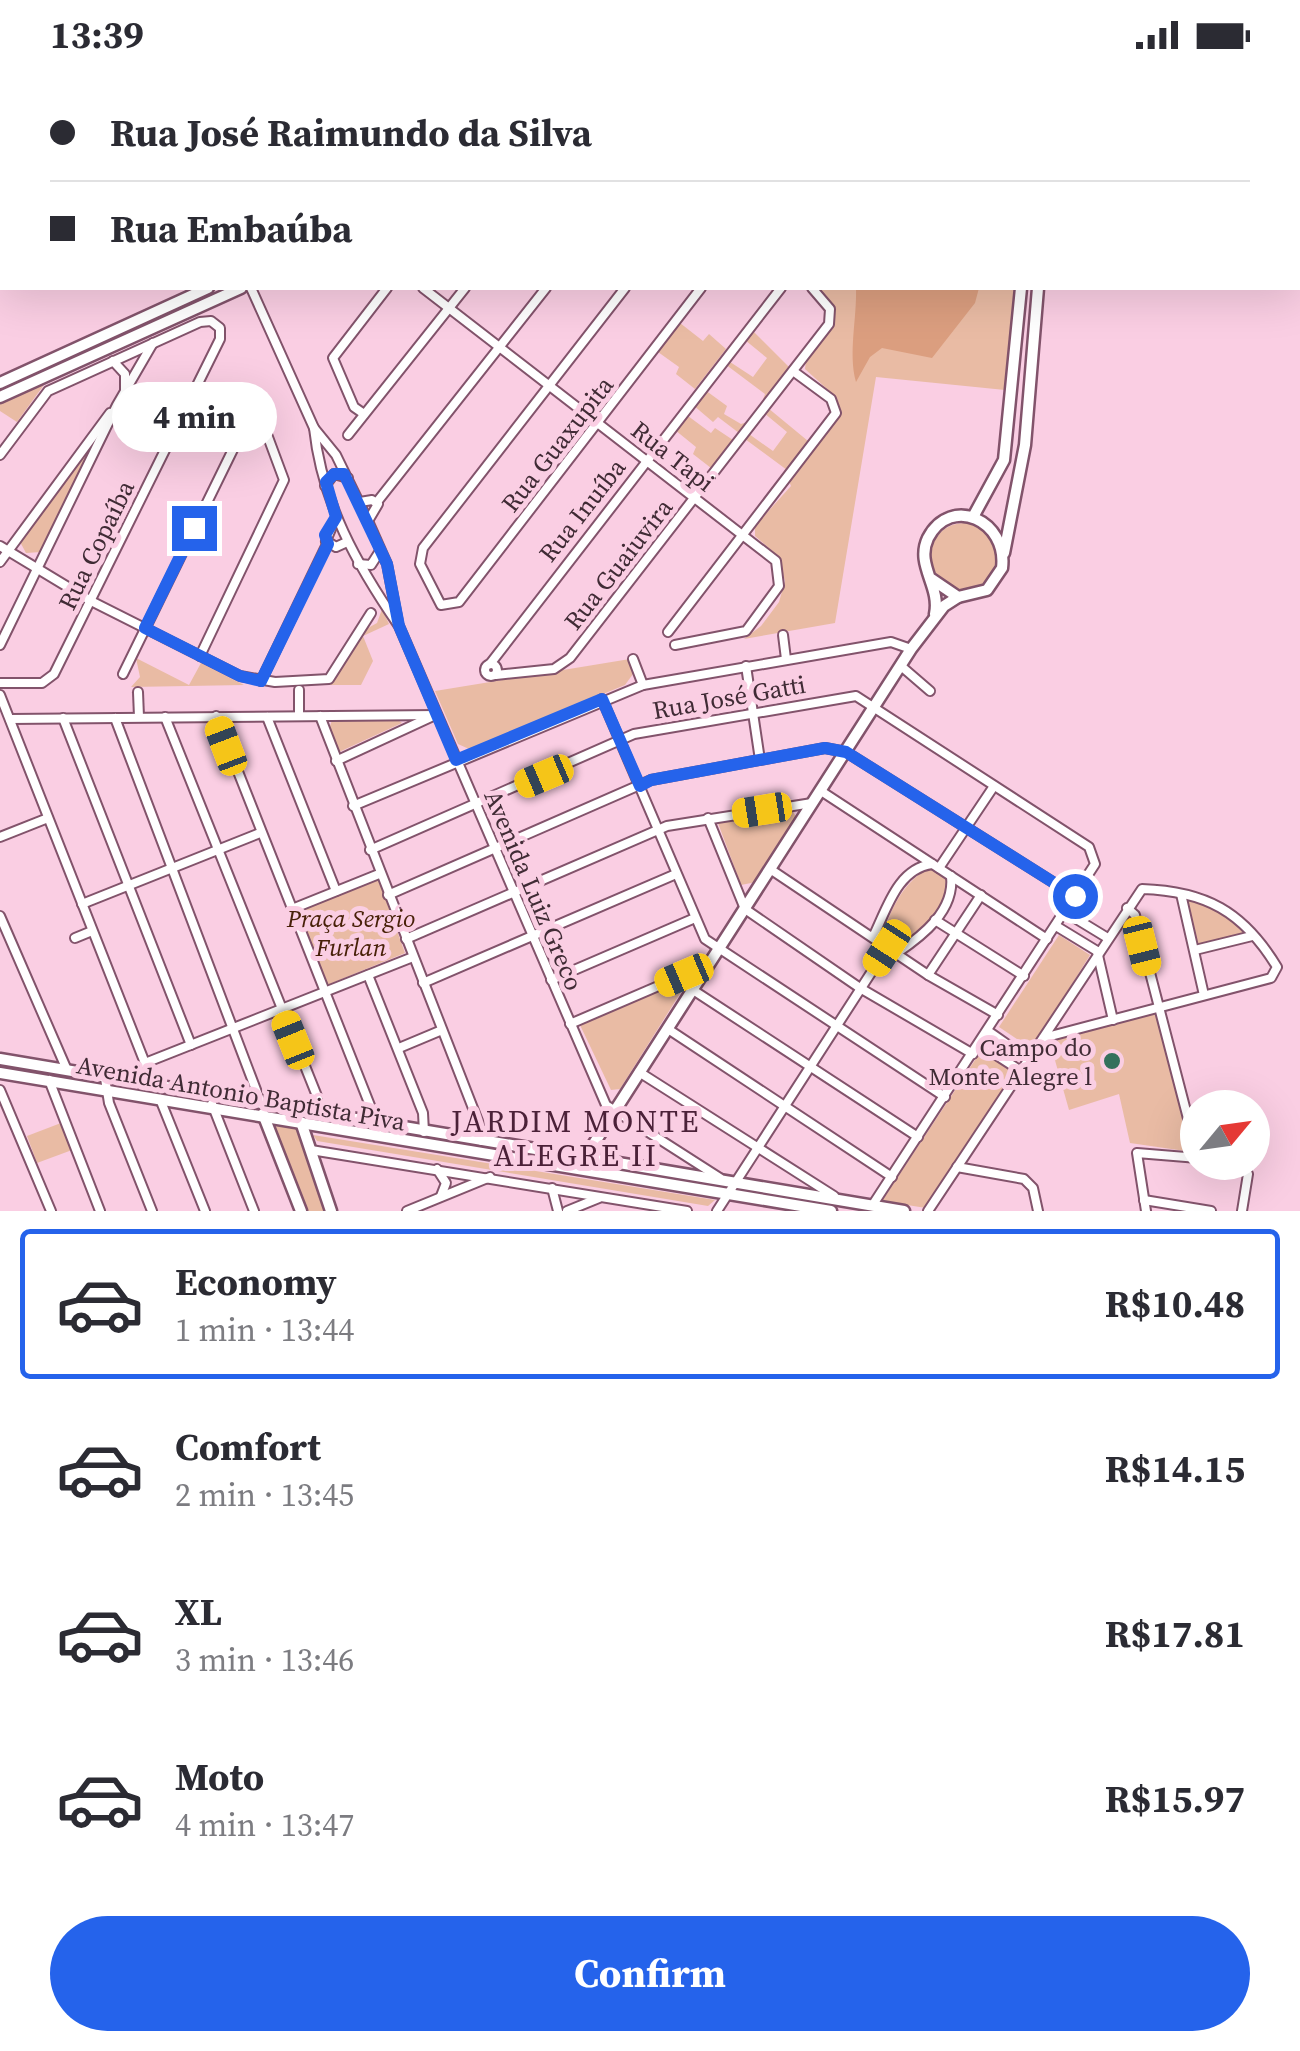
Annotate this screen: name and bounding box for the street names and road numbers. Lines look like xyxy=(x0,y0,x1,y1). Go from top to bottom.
street label: Rua Guaxupita xyxy=(493,369,621,519)
street label: Rua Tapi xyxy=(624,413,722,499)
street label: Rua Inuíba xyxy=(531,451,633,569)
street label: Rua Copaíba xyxy=(50,474,142,615)
street label: Rua Guaiuvira xyxy=(556,491,680,637)
street label: Rua José Gatti xyxy=(650,667,808,727)
street label: Avenida Luiz Greco xyxy=(476,785,592,995)
street label: Avenida Antonio Baptista Piva xyxy=(74,1047,408,1139)

